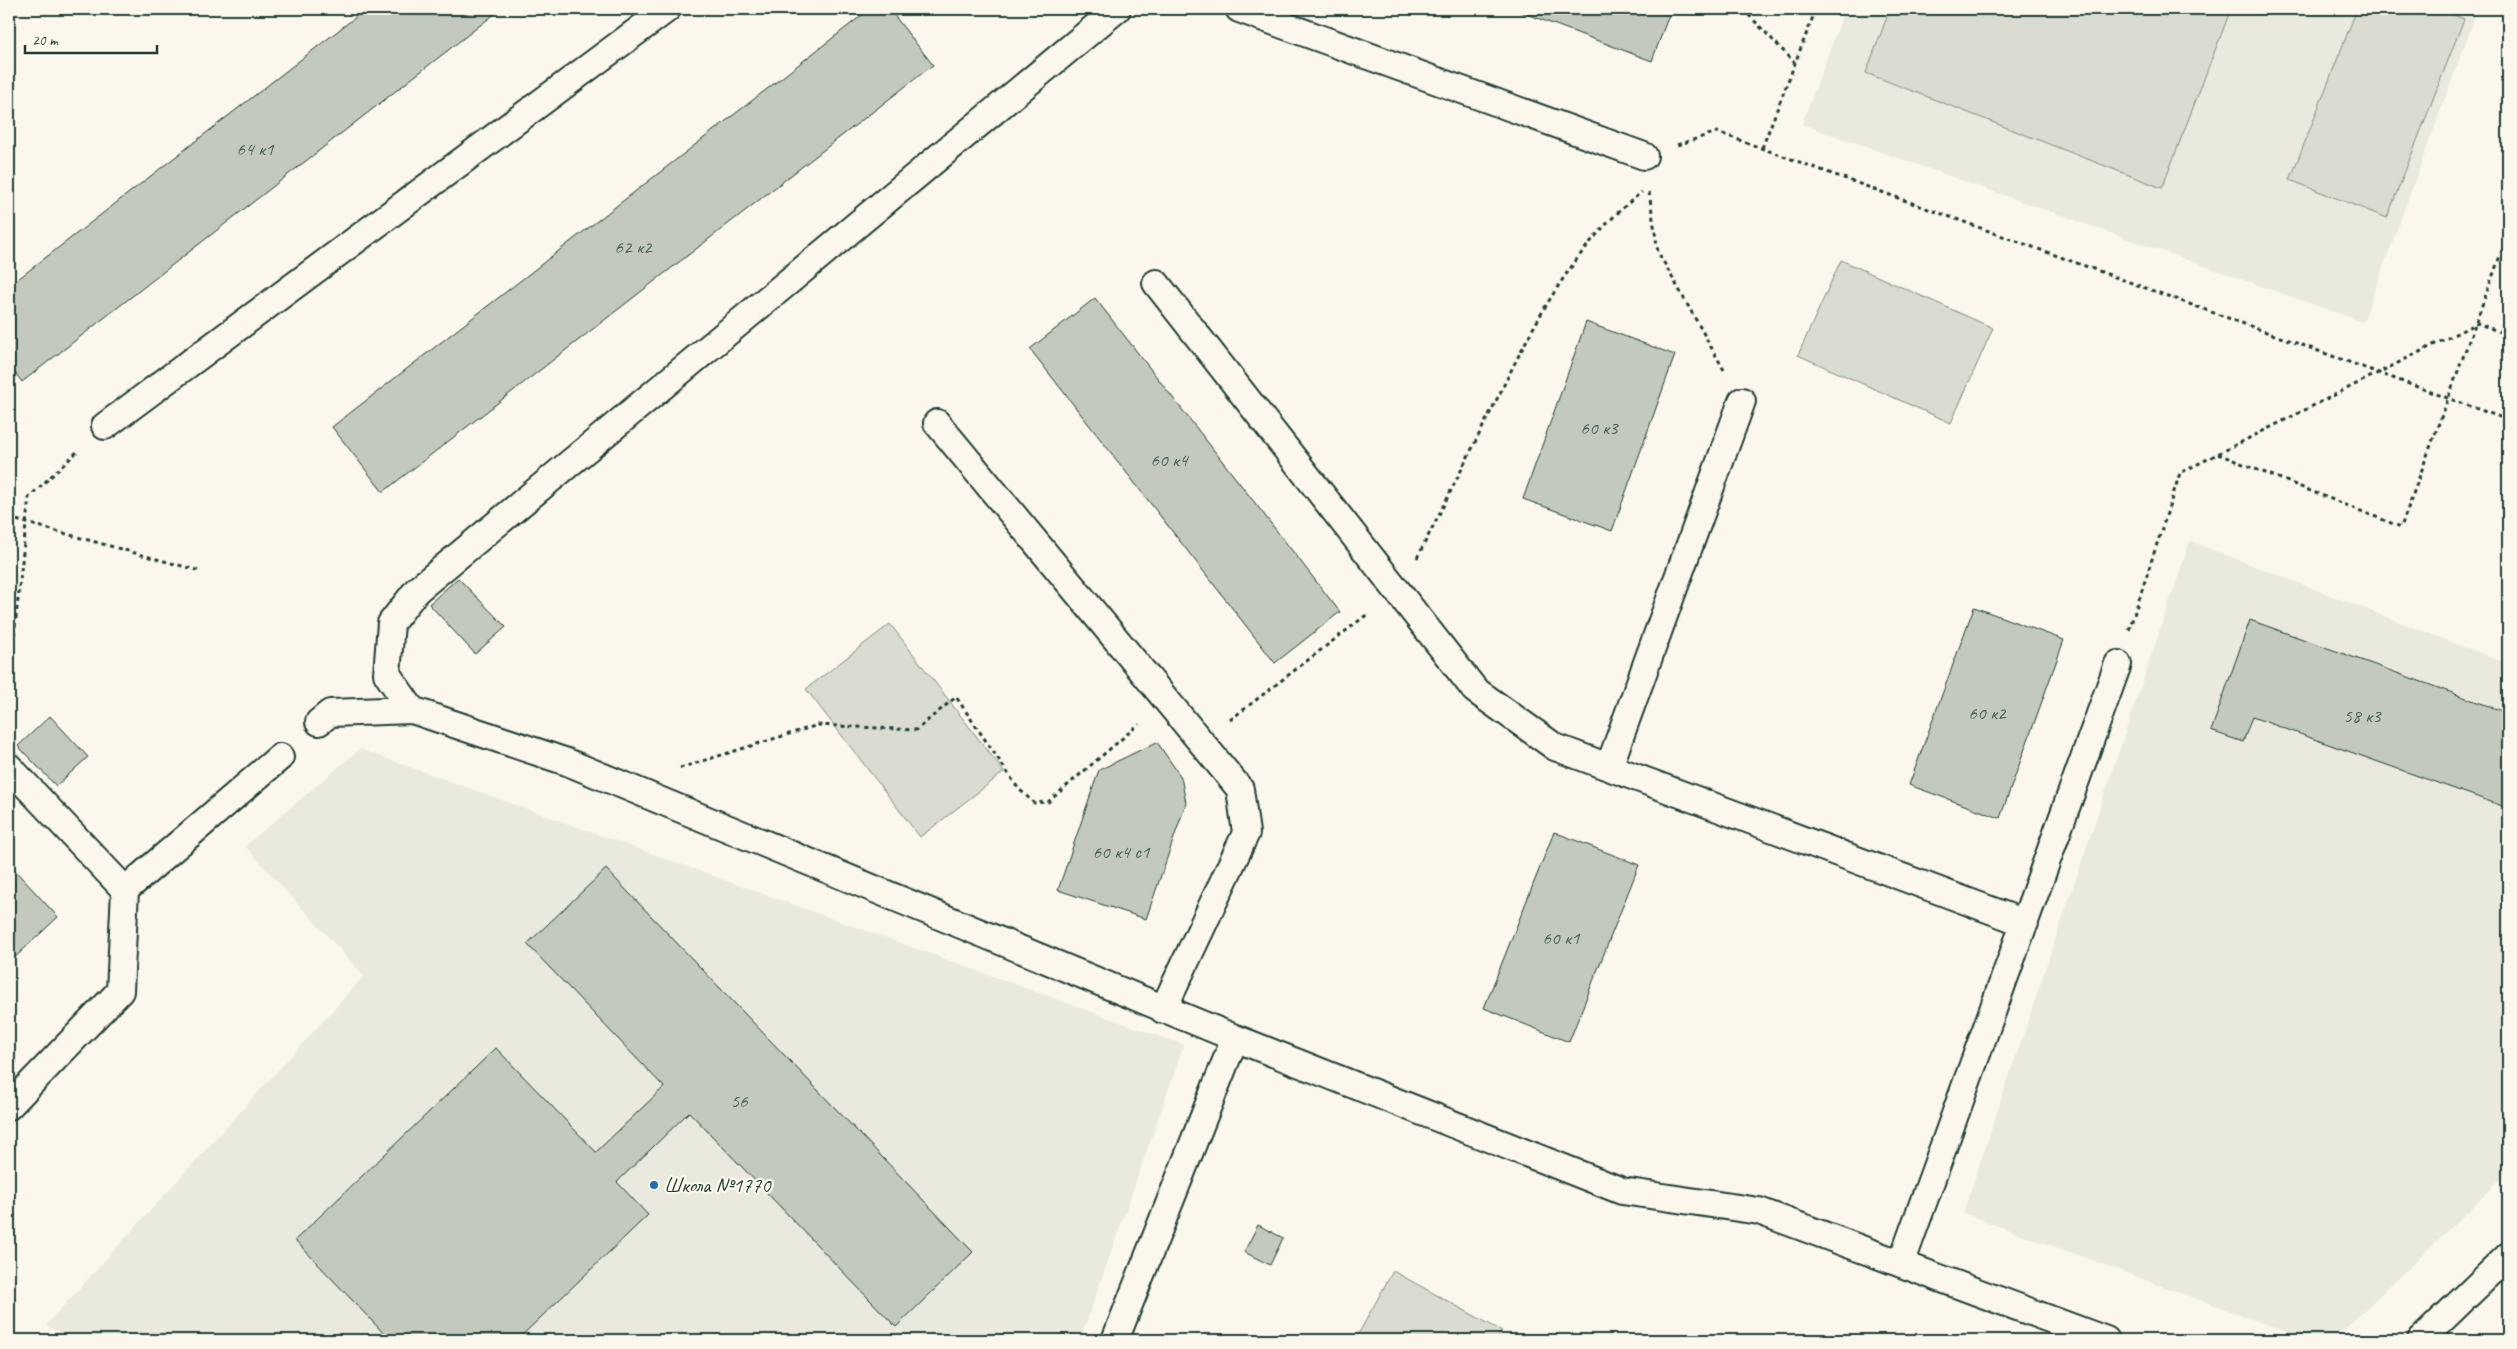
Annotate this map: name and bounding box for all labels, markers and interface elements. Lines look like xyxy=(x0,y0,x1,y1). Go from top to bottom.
scale bar xyxy=(25,22,158,54)
text: 20 m xyxy=(32,31,59,50)
house number: 64 к1 xyxy=(236,137,275,161)
house number: 62 к2 xyxy=(614,235,653,259)
house number: 60 к3 xyxy=(1580,416,1619,440)
house number: 60 к4 xyxy=(1150,448,1190,472)
house number: 60 к2 xyxy=(1968,701,2007,725)
house number: 58 к3 xyxy=(2343,704,2382,728)
house number: 60 к4 с1 xyxy=(1092,840,1151,864)
house number: 60 к1 xyxy=(1542,926,1581,950)
house number: 56 xyxy=(730,1089,749,1113)
place label: Школа №1770 xyxy=(664,1172,772,1198)
marker: Школа №1770 xyxy=(648,1179,660,1191)

